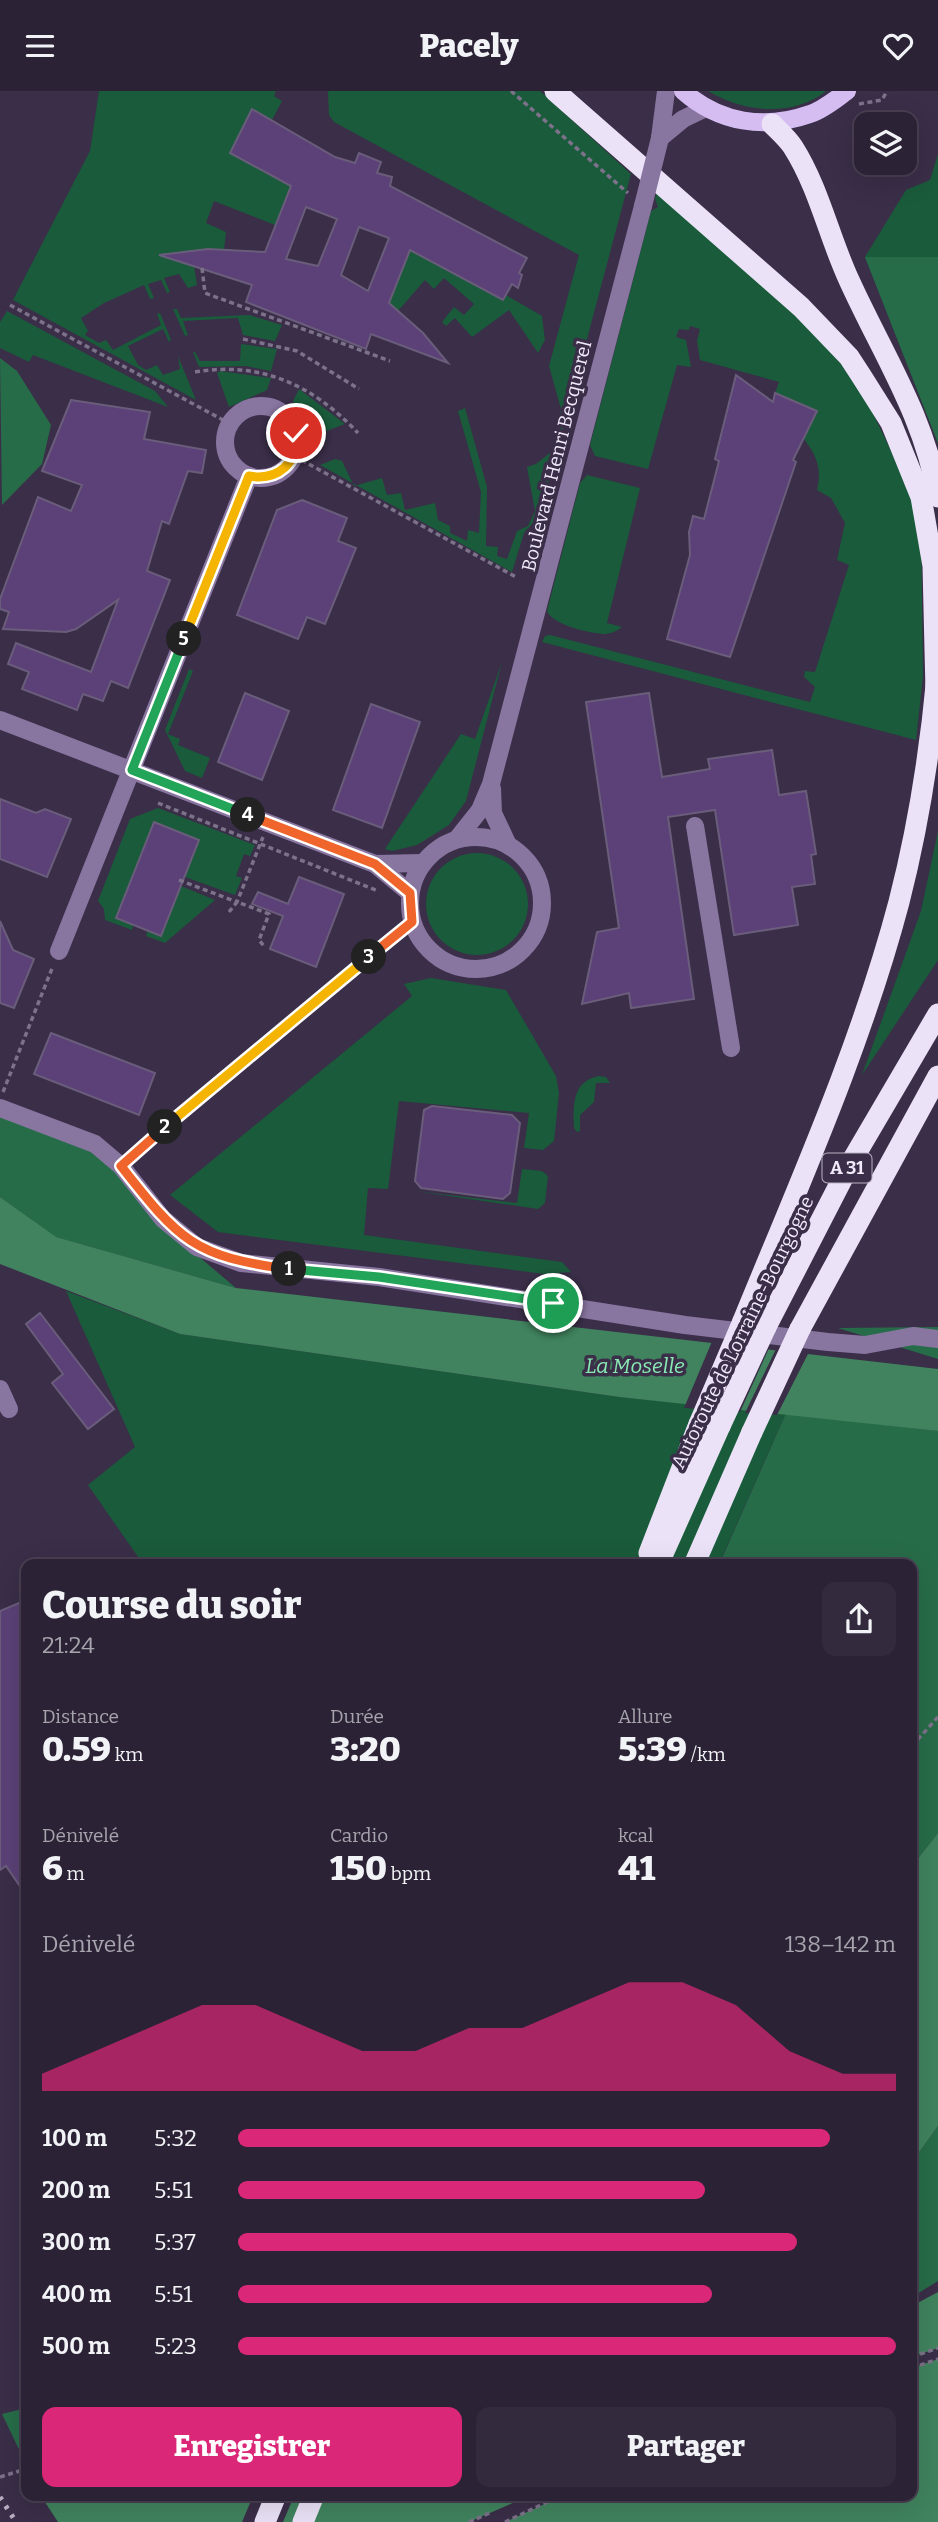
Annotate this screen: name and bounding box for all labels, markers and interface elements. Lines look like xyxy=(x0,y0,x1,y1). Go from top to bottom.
icon: menu xyxy=(21,27,59,65)
text: Pacely xyxy=(419,27,519,65)
icon: heart xyxy=(879,27,917,65)
map controls xyxy=(854,112,917,175)
button: layers xyxy=(854,112,917,175)
street label: Boulevard Henri Becquerel xyxy=(517,338,596,574)
pin xyxy=(266,403,326,463)
icon: check xyxy=(277,414,315,452)
pin: 5 xyxy=(166,621,202,657)
text: 5 xyxy=(178,627,189,650)
pin: 4 xyxy=(230,797,266,833)
text: 4 xyxy=(242,803,253,826)
pin: 3 xyxy=(352,939,386,975)
text: 3 xyxy=(363,945,374,968)
pin: 2 xyxy=(148,1109,182,1145)
text: 2 xyxy=(159,1115,170,1138)
road number: A 31 xyxy=(822,1153,872,1183)
street label: Autoroute de Lorraine-Bourgogne xyxy=(666,1192,819,1472)
pin: 1 xyxy=(272,1251,306,1287)
text: 1 xyxy=(284,1257,293,1280)
pin xyxy=(523,1273,583,1333)
icon: arrive xyxy=(534,1284,572,1322)
water label: La Moselle xyxy=(585,1353,685,1379)
text: Course du soir xyxy=(42,1582,302,1628)
button: share xyxy=(822,1582,896,1656)
text: 21:24 xyxy=(42,1631,95,1659)
text: Distance xyxy=(42,1705,119,1728)
text: Durée xyxy=(330,1705,384,1728)
text: Allure xyxy=(618,1705,672,1728)
text: 0.59 xyxy=(42,1728,111,1770)
text: 3:20 xyxy=(330,1728,401,1770)
text: 5:39 xyxy=(618,1728,687,1770)
text: km xyxy=(111,1743,143,1766)
text: /km xyxy=(687,1743,726,1766)
text: Dénivelé xyxy=(42,1824,119,1847)
text: Cardio xyxy=(330,1824,388,1847)
text: kcal xyxy=(618,1824,653,1847)
text: 6 xyxy=(42,1847,63,1889)
text: 150 xyxy=(330,1847,387,1889)
text: 41 xyxy=(618,1847,655,1889)
text: m xyxy=(63,1862,85,1885)
text: bpm xyxy=(387,1862,431,1885)
text: Dénivelé xyxy=(42,1930,135,1958)
text: 138–142 m xyxy=(785,1930,896,1958)
text: 100 m xyxy=(42,2124,107,2152)
text: 5:32 xyxy=(154,2124,197,2152)
text: 200 m xyxy=(42,2176,110,2204)
text: 5:51 xyxy=(154,2176,193,2204)
text: 300 m xyxy=(42,2228,111,2256)
text: 5:37 xyxy=(154,2228,196,2256)
text: 400 m xyxy=(42,2280,111,2308)
text: 5:51 xyxy=(154,2280,193,2308)
text: 500 m xyxy=(42,2332,110,2360)
text: 5:23 xyxy=(154,2332,197,2360)
button: Enregistrer xyxy=(42,2407,462,2487)
button: Partager xyxy=(476,2407,896,2487)

